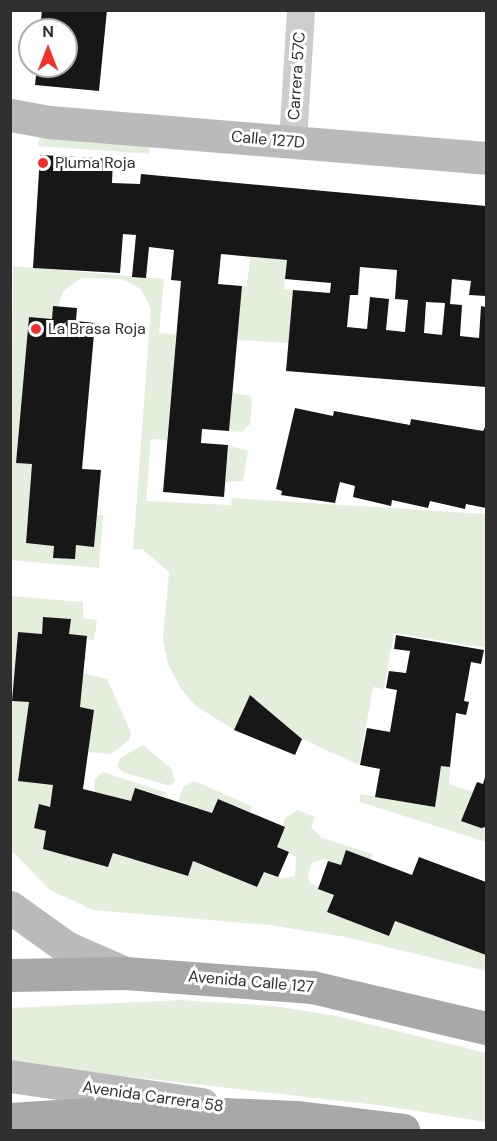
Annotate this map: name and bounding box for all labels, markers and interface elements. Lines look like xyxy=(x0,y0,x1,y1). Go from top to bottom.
north arrow xyxy=(18,18,78,78)
text: N xyxy=(42,21,54,42)
street label: Carrera 57C xyxy=(284,31,310,121)
street label: Calle 127D xyxy=(230,127,306,153)
place label: Pluma Roja xyxy=(55,153,135,173)
marker: Pluma Roja xyxy=(36,156,50,170)
place label: La Brasa Roja xyxy=(48,319,146,339)
marker: La Brasa Roja xyxy=(29,322,43,336)
street label: Avenida Calle 127 xyxy=(187,967,315,997)
street label: Avenida Carrera 58 xyxy=(81,1078,225,1116)

